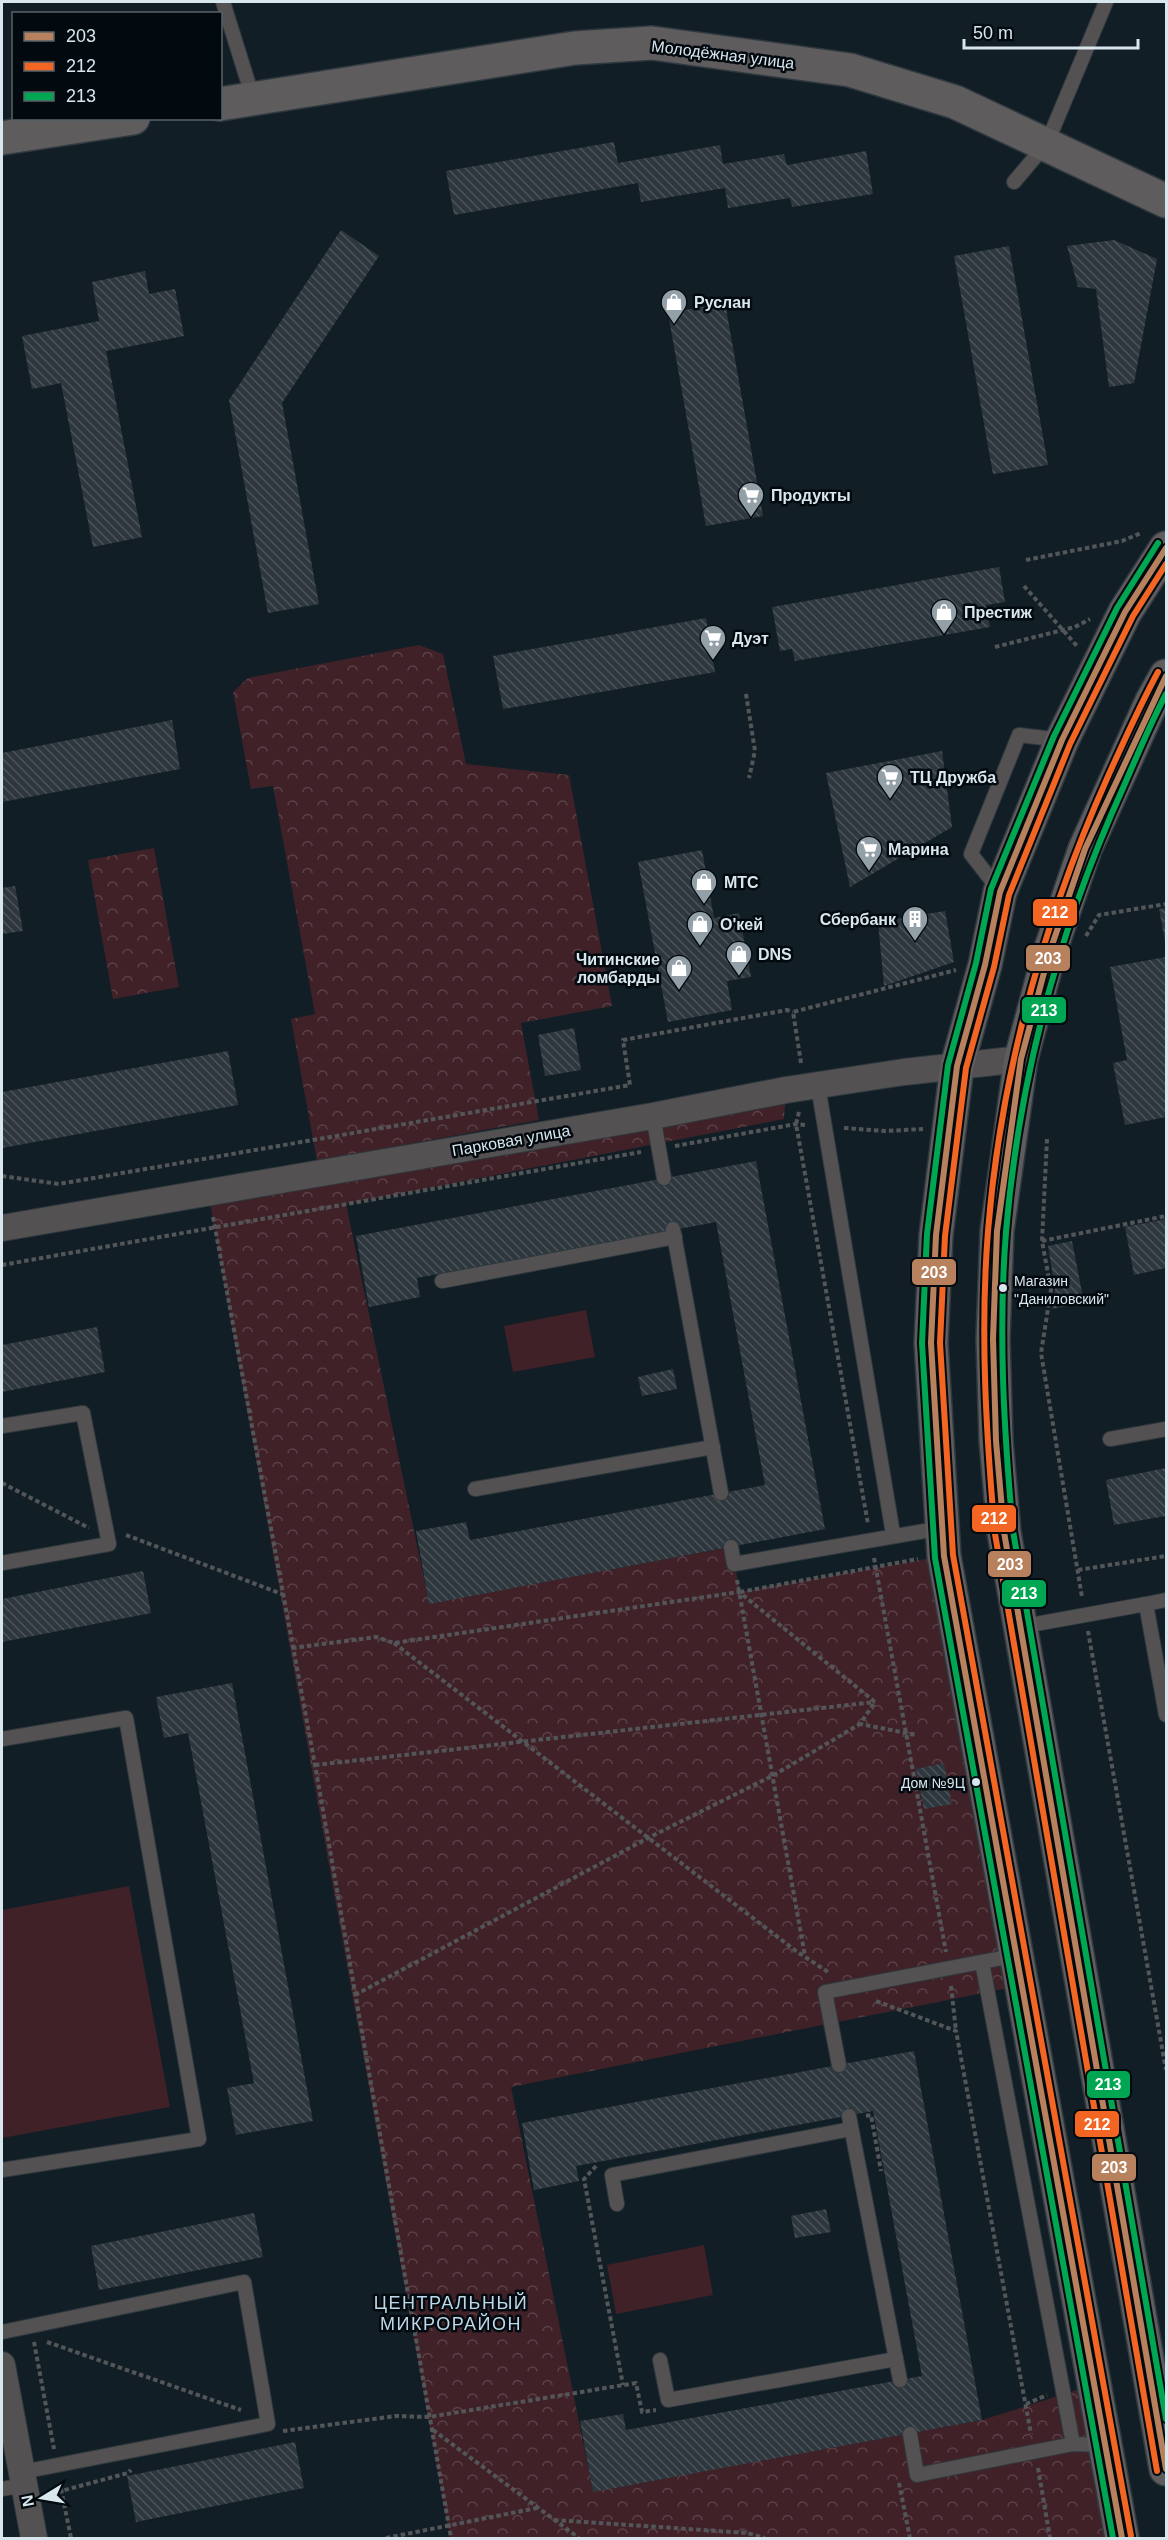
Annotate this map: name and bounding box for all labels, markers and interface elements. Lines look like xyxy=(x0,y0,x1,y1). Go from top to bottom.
legend xyxy=(12,12,222,120)
scale bar xyxy=(964,12,1138,50)
text: 50 m xyxy=(973,23,1013,43)
text: 203 xyxy=(66,26,96,46)
street label: Молодёжная улица xyxy=(650,37,795,72)
text: 212 xyxy=(66,56,96,76)
text: 213 xyxy=(66,86,96,106)
shop icon: Руслан xyxy=(659,287,689,325)
place label: Руслан xyxy=(694,294,751,311)
supermarket icon: Продукты xyxy=(736,480,766,518)
place label: Продукты xyxy=(771,487,851,504)
shop icon: Престиж xyxy=(929,597,959,635)
place label: Престиж xyxy=(964,604,1033,621)
supermarket icon: Дуэт xyxy=(698,623,728,661)
place label: Дуэт xyxy=(732,630,769,647)
supermarket icon: ТЦ Дружба xyxy=(875,762,905,800)
place label: ТЦ Дружба xyxy=(910,769,996,786)
supermarket icon: Марина xyxy=(854,834,884,872)
place label: Марина xyxy=(888,841,949,858)
shop icon: МТС xyxy=(689,867,719,905)
place label: МТС xyxy=(724,874,759,891)
line badge: 212 xyxy=(1032,898,1078,927)
building icon: Сбербанк xyxy=(900,904,930,942)
text: 212 xyxy=(1042,904,1068,921)
shop icon: О'кей xyxy=(685,909,715,947)
place label: Сбербанк xyxy=(820,911,897,928)
place label: О'кей xyxy=(720,916,763,933)
shop icon: DNS xyxy=(724,939,754,977)
line badge: 203 xyxy=(1025,944,1071,972)
place label: DNS xyxy=(758,946,792,963)
text: 203 xyxy=(1035,950,1061,967)
place label: Читинские ломбарды xyxy=(576,951,660,986)
shop icon: Читинские ломбарды xyxy=(664,953,694,991)
line badge: 213 xyxy=(1021,996,1067,1024)
text: 213 xyxy=(1031,1002,1057,1019)
street label: Парковая улица xyxy=(451,1122,572,1159)
line badge: 203 xyxy=(911,1258,957,1286)
text: 203 xyxy=(921,1264,947,1281)
place label: Магазин "Даниловский" xyxy=(1014,1273,1109,1307)
marker: Магазин "Даниловский" xyxy=(997,1282,1009,1294)
line badge: 212 xyxy=(971,1504,1017,1533)
text: 212 xyxy=(981,1510,1007,1527)
line badge: 203 xyxy=(987,1550,1032,1578)
text: 203 xyxy=(997,1556,1023,1573)
line badge: 213 xyxy=(1001,1579,1047,1608)
text: 213 xyxy=(1011,1585,1037,1602)
place label: Дом №9Ц xyxy=(901,1775,966,1791)
marker: Дом №9Ц xyxy=(970,1776,982,1788)
line badge: 213 xyxy=(1086,2070,1131,2099)
text: 213 xyxy=(1095,2076,1121,2093)
line badge: 212 xyxy=(1074,2110,1120,2138)
text: 212 xyxy=(1084,2116,1110,2133)
line badge: 203 xyxy=(1091,2153,1137,2182)
text: 203 xyxy=(1101,2159,1127,2176)
district label: ЦЕНТРАЛЬНЫЙ МИКРОРАЙОН xyxy=(374,2292,528,2334)
north arrow xyxy=(12,2468,72,2528)
text: N xyxy=(18,2493,37,2508)

